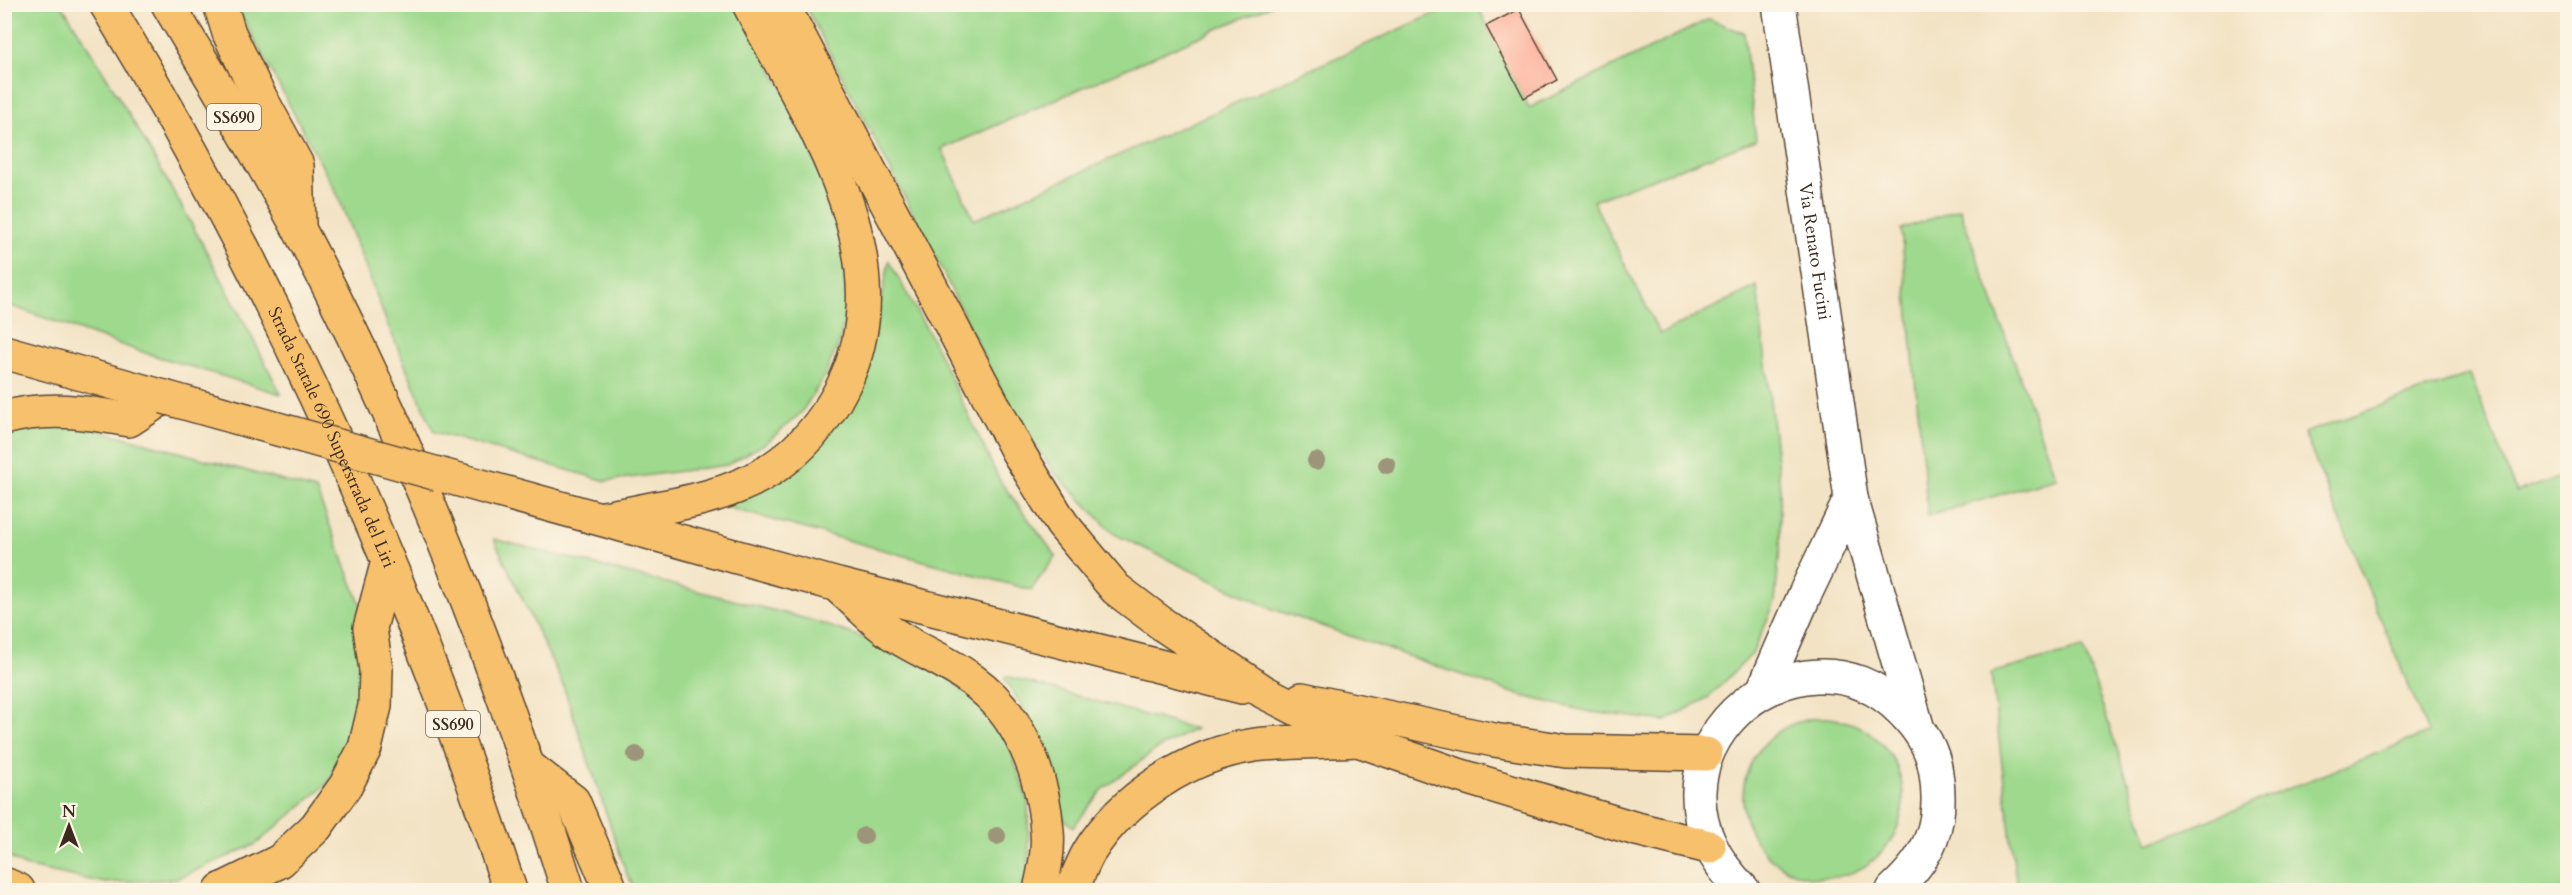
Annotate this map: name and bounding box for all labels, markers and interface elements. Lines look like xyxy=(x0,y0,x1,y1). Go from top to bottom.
road number: SS690 xyxy=(207,104,261,130)
street label: Via Renato Fucini xyxy=(1792,181,1837,322)
street label: Strada Statale 690 Superstrada del Liri xyxy=(261,303,401,572)
road number: SS690 xyxy=(426,711,480,737)
north arrow xyxy=(39,796,99,856)
text: N xyxy=(62,801,76,823)

